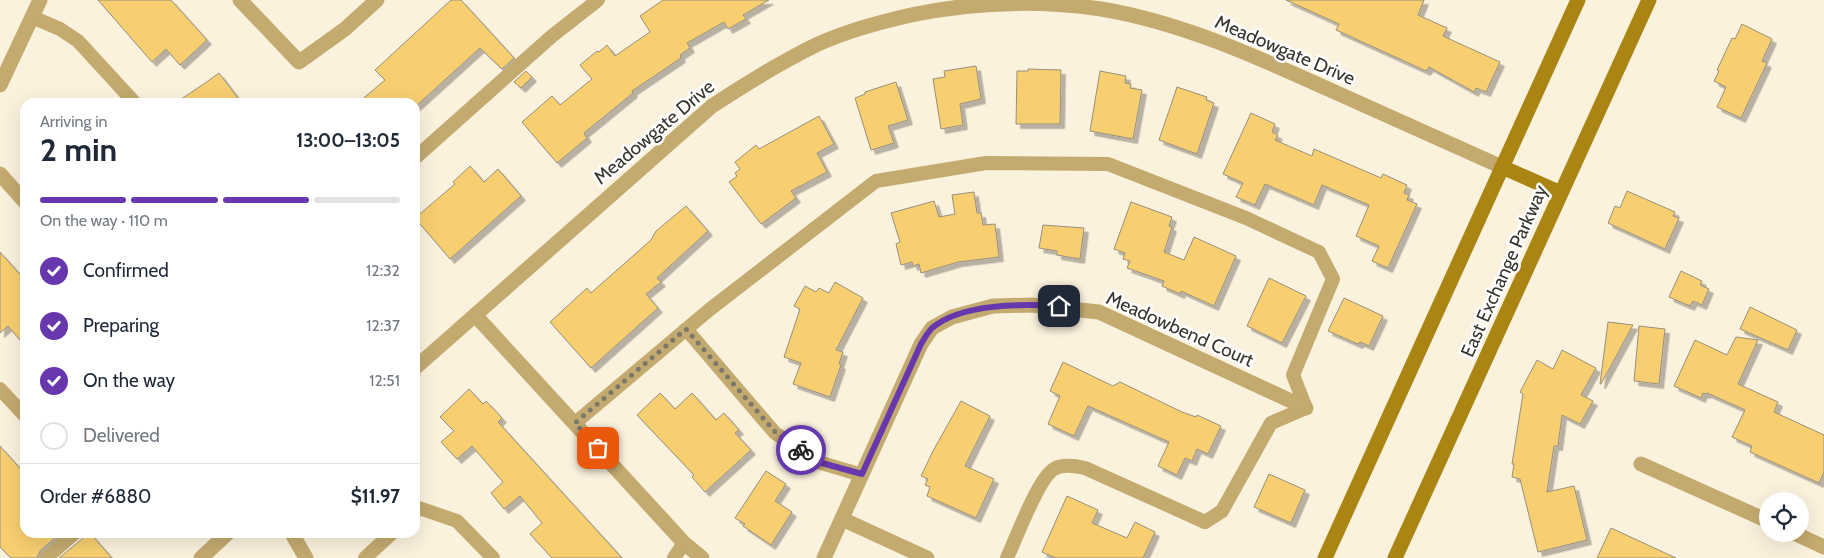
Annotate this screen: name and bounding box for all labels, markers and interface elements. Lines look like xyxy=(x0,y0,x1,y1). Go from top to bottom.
street label: Meadowgate Drive xyxy=(1211,10,1359,90)
street label: Meadowgate Drive xyxy=(589,75,719,189)
text: Arriving in xyxy=(40,112,107,131)
text: 13:00–13:05 xyxy=(296,129,400,152)
text: 2 min xyxy=(40,130,117,169)
street label: East Exchange Parkway xyxy=(1456,181,1552,361)
text: On the way · 110 m xyxy=(40,211,168,230)
icon: check xyxy=(40,257,68,285)
text: Confirmed xyxy=(83,259,169,282)
text: 12:32 xyxy=(366,261,400,280)
pin xyxy=(1038,285,1080,327)
street label: Meadowbend Court xyxy=(1103,286,1258,372)
icon: home xyxy=(1045,292,1073,320)
icon: check xyxy=(40,312,68,340)
text: Preparing xyxy=(83,314,159,337)
text: 12:37 xyxy=(366,316,400,335)
icon: check xyxy=(40,367,68,395)
text: On the way xyxy=(83,369,175,392)
text: 12:51 xyxy=(369,371,400,390)
text: Delivered xyxy=(83,424,160,447)
courier xyxy=(776,425,826,475)
pin xyxy=(577,427,619,469)
icon: bag xyxy=(584,434,612,462)
icon: bike xyxy=(787,436,815,464)
text: Order #6880 xyxy=(40,485,151,508)
text: $11.97 xyxy=(351,485,400,508)
map controls xyxy=(1759,492,1809,542)
button: locate xyxy=(1759,492,1809,542)

